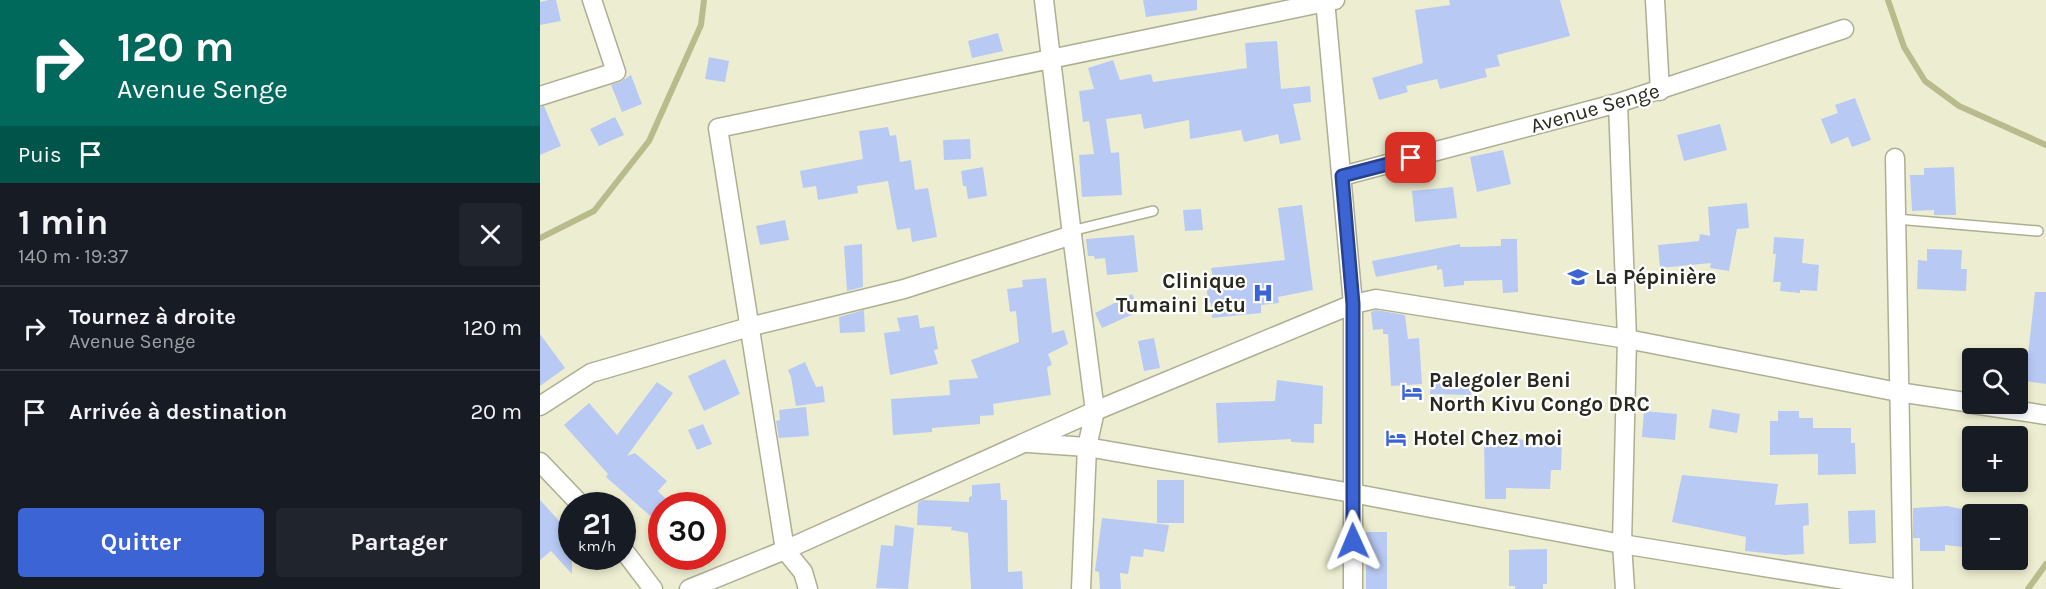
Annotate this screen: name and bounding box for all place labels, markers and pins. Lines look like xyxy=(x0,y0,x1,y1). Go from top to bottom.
pin xyxy=(1385,132,1436,183)
school or university icon: La Pépinière xyxy=(1566,265,1590,289)
place label: La Pépinière xyxy=(1595,265,1716,289)
place label: Clinique Tumaini Letu xyxy=(1116,269,1246,317)
hospital icon: Clinique Tumaini Letu xyxy=(1251,281,1275,305)
place label: Palegoler Beni North Kivu Congo DRC xyxy=(1429,368,1650,416)
hotel icon: Palegoler Beni North Kivu Congo DRC xyxy=(1400,380,1424,404)
hotel icon: Hotel Chez moi xyxy=(1384,426,1408,450)
place label: Hotel Chez moi xyxy=(1413,426,1563,450)

